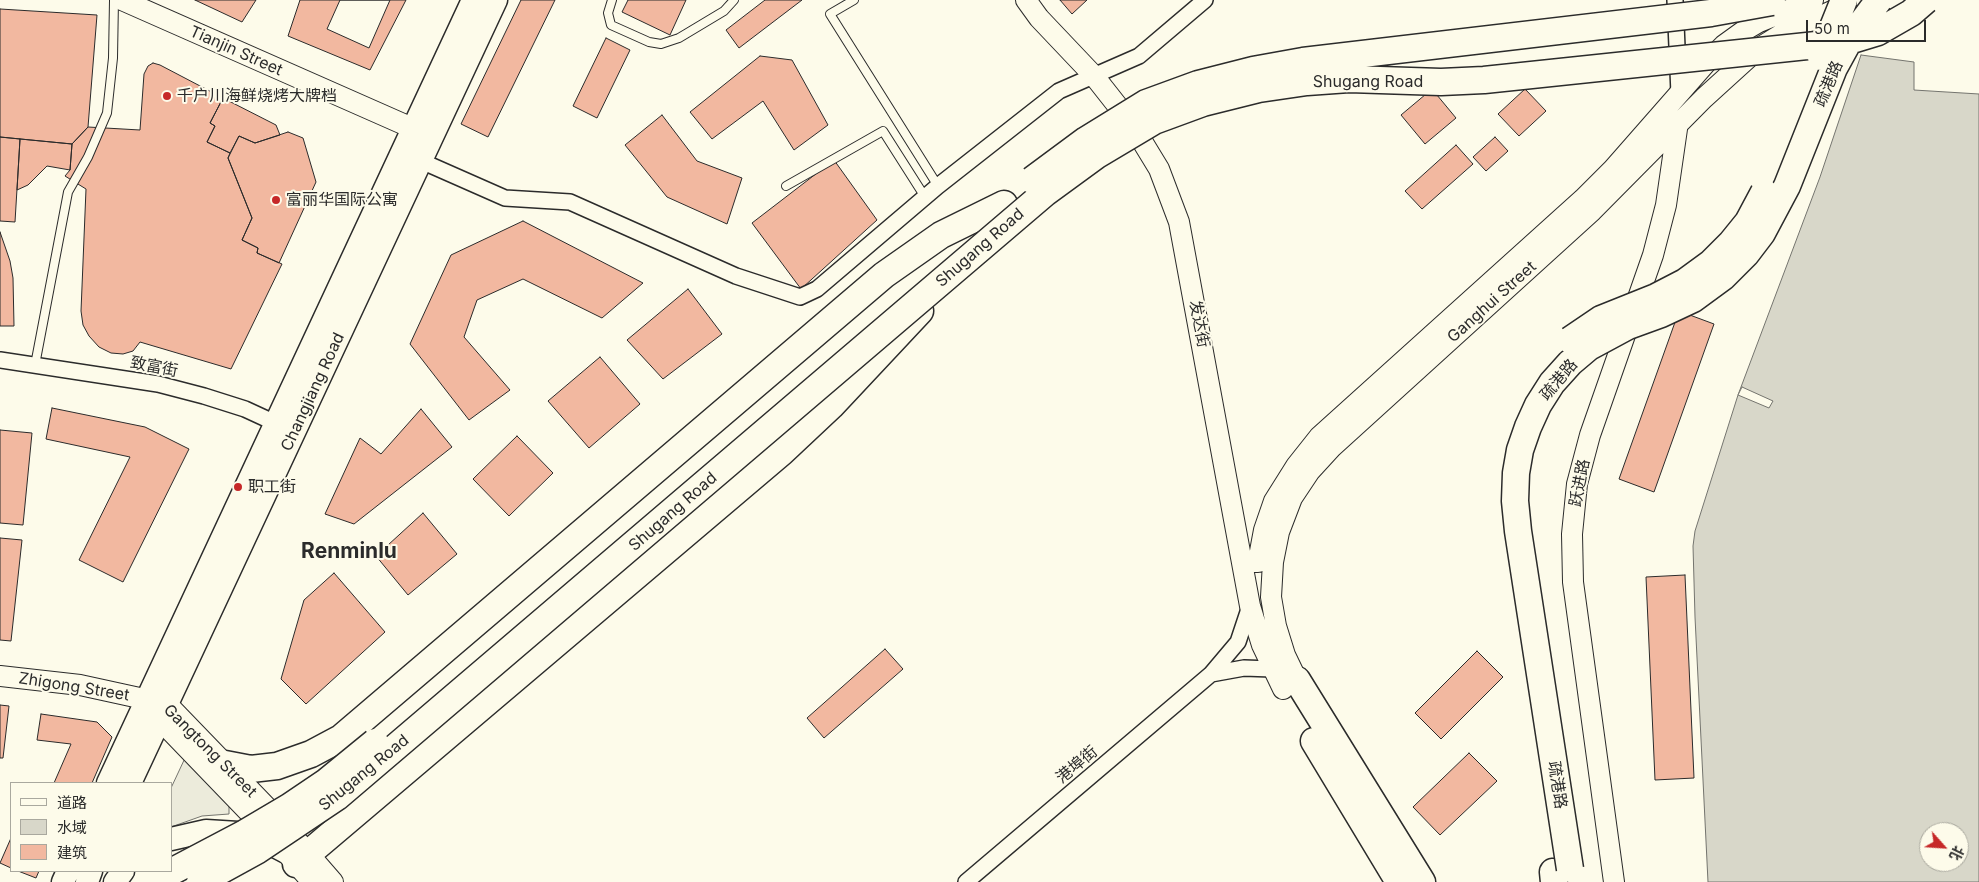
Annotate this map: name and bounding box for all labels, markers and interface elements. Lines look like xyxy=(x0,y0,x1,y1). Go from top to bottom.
scale bar xyxy=(1809,10,1929,42)
text: 50 m xyxy=(1814,19,1850,38)
street label: Tianjin Street xyxy=(187,22,285,80)
street label: 疏港路 xyxy=(1811,58,1847,110)
street label: Shugang Road xyxy=(1313,72,1423,92)
place label: 千户川海鲜烧烤大牌档 xyxy=(177,86,337,106)
marker: 千户川海鲜烧烤大牌档 xyxy=(161,90,173,102)
place label: 富丽华国际公寓 xyxy=(286,190,398,210)
marker: 富丽华国际公寓 xyxy=(270,194,282,206)
street label: Shugang Road xyxy=(932,205,1028,291)
street label: Ganghui Street xyxy=(1444,257,1540,347)
street label: 发达街 xyxy=(1185,299,1213,349)
street label: Changjiang Road xyxy=(277,330,349,454)
street label: 致富街 xyxy=(129,353,179,381)
street label: 疏港路 xyxy=(1536,355,1582,405)
street label: 跃进路 xyxy=(1566,458,1594,508)
street label: Shugang Road xyxy=(625,469,721,555)
place label: 职工街 xyxy=(248,477,296,497)
marker: 职工街 xyxy=(232,481,244,493)
district label: Renminlu xyxy=(301,539,397,565)
street label: Zhigong Street xyxy=(17,669,131,705)
street label: Gangtong Street xyxy=(159,700,261,802)
street label: Shugang Road xyxy=(315,731,413,815)
street label: 港埠街 xyxy=(1052,742,1102,788)
street label: 疏港路 xyxy=(1544,760,1570,810)
legend xyxy=(10,782,172,872)
text: 道路 xyxy=(57,793,87,812)
text: 水域 xyxy=(57,818,87,837)
north arrow xyxy=(1919,822,1969,872)
text: 建筑 xyxy=(57,843,87,862)
text: 北 xyxy=(1946,843,1968,863)

